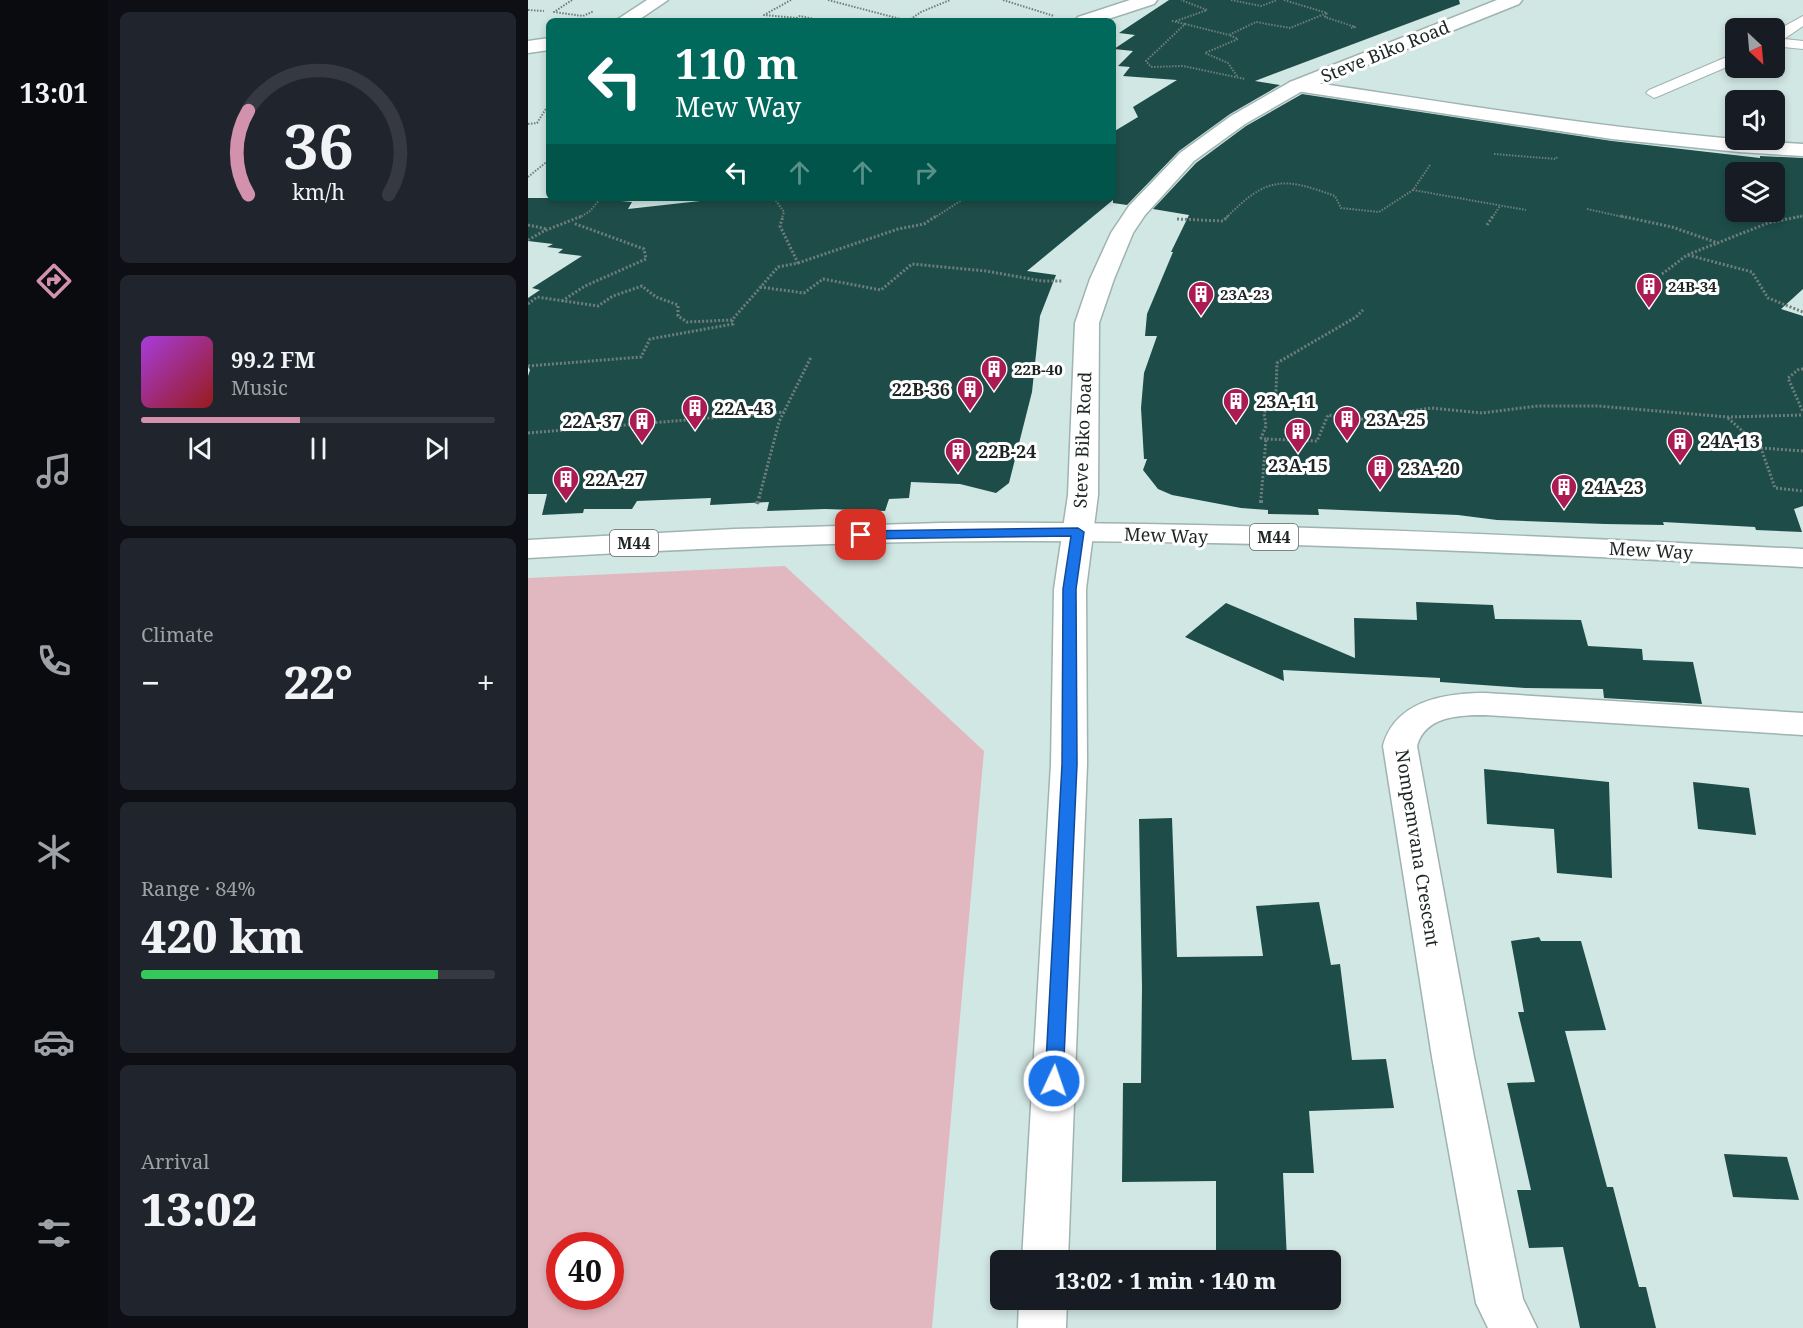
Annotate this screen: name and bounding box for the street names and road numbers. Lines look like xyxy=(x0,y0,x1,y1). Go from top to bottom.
street label: Steve Biko Road xyxy=(1317,14,1453,88)
street label: Steve Biko Road xyxy=(1068,371,1096,509)
street label: Mew Way xyxy=(1123,522,1209,548)
road number: M44 xyxy=(1250,524,1298,550)
road number: M44 xyxy=(610,530,658,556)
street label: Mew Way xyxy=(1608,536,1695,564)
street label: Nompemvana Crescent xyxy=(1391,748,1445,948)

